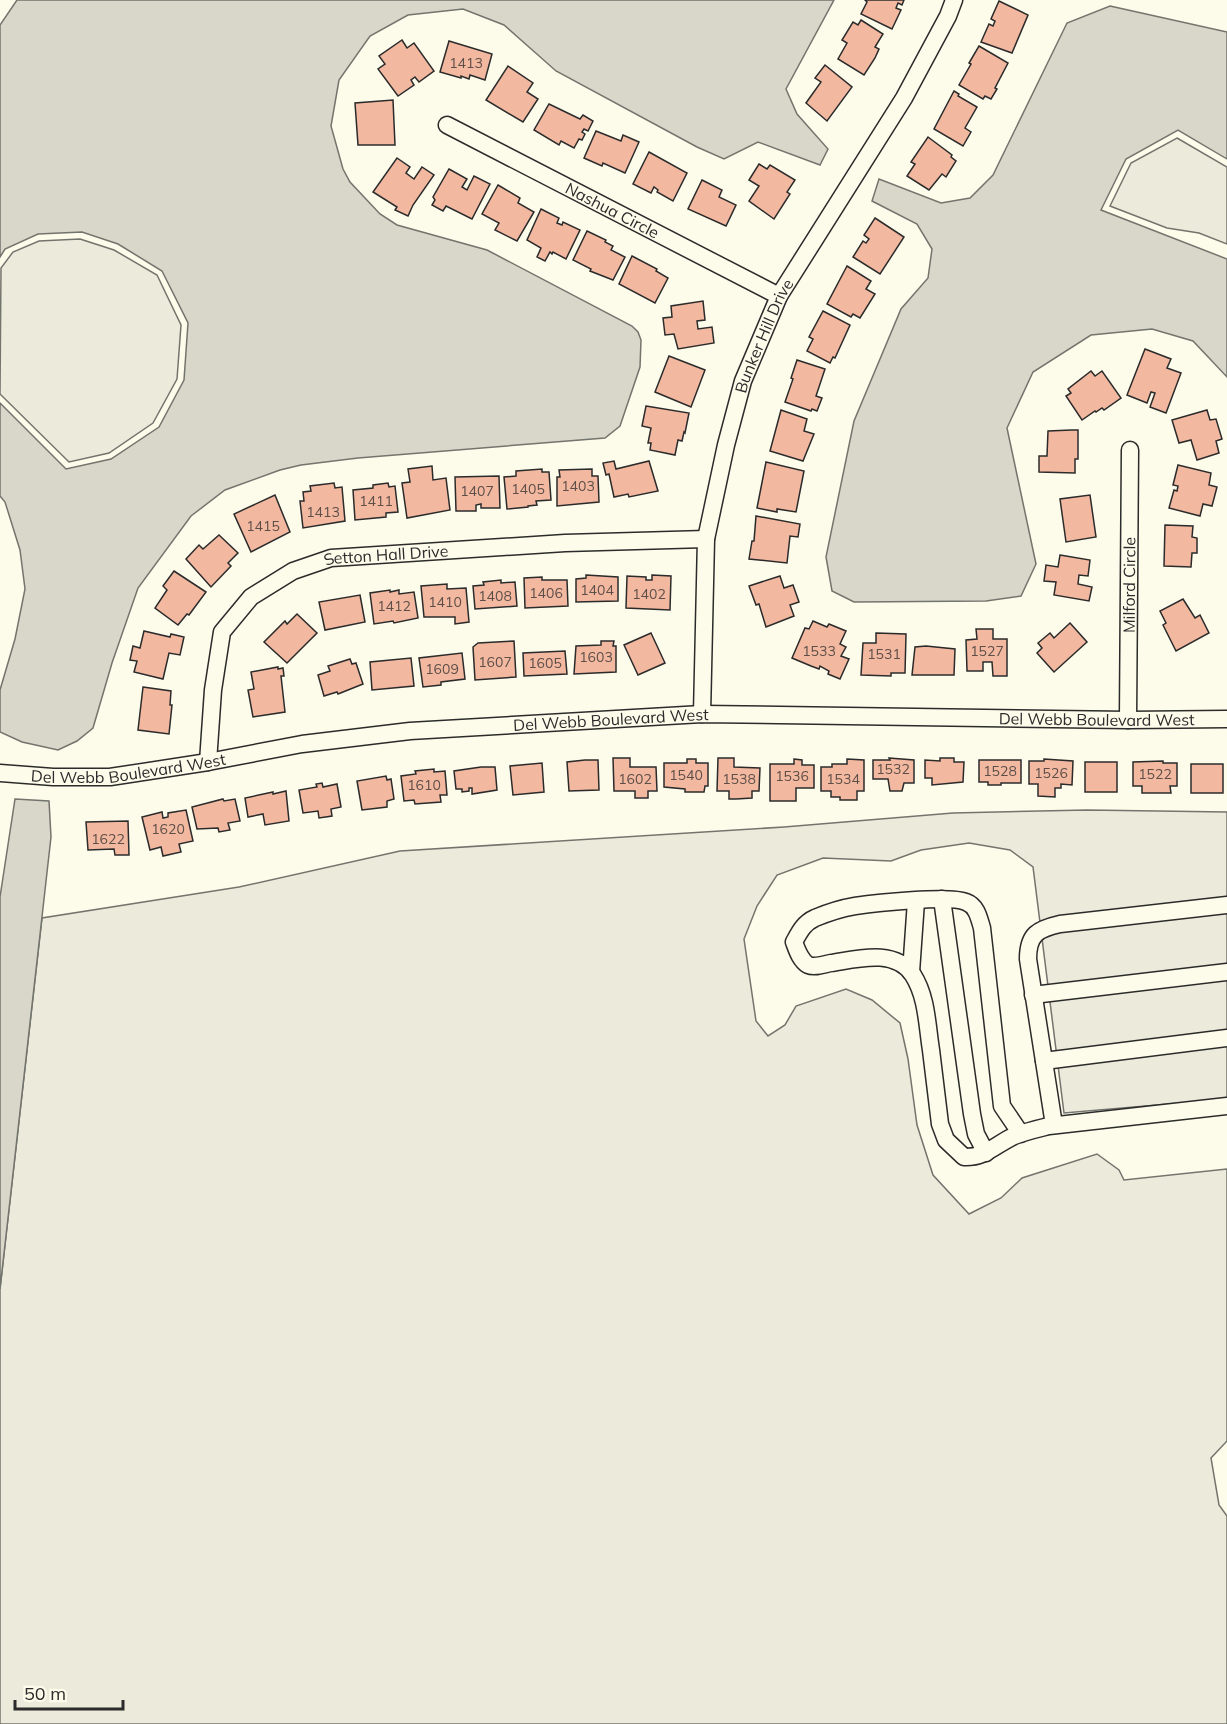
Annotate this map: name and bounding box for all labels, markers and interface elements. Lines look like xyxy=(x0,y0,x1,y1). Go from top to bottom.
house number: 1413 xyxy=(449,54,483,72)
street label: Nashua Circle xyxy=(562,178,663,243)
street label: Bunker Hill Drive xyxy=(730,275,797,395)
house number: 1403 xyxy=(561,477,595,495)
house number: 1405 xyxy=(511,480,545,498)
house number: 1407 xyxy=(460,482,494,500)
house number: 1411 xyxy=(359,492,393,510)
house number: 1413 xyxy=(306,503,340,521)
house number: 1415 xyxy=(246,517,280,535)
street label: Milford Circle xyxy=(1119,537,1139,633)
street label: Setton Hall Drive xyxy=(321,541,449,570)
house number: 1404 xyxy=(580,581,614,599)
house number: 1406 xyxy=(529,584,563,602)
house number: 1402 xyxy=(632,585,666,603)
house number: 1408 xyxy=(478,587,512,605)
house number: 1410 xyxy=(428,593,462,611)
house number: 1412 xyxy=(377,597,411,615)
house number: 1533 xyxy=(802,642,836,660)
house number: 1527 xyxy=(970,642,1004,660)
house number: 1531 xyxy=(867,645,901,663)
house number: 1603 xyxy=(579,648,613,666)
house number: 1607 xyxy=(478,653,512,671)
house number: 1605 xyxy=(528,654,562,672)
house number: 1609 xyxy=(425,660,459,678)
street label: Del Webb Boulevard West xyxy=(513,704,709,735)
street label: Del Webb Boulevard West xyxy=(999,708,1195,730)
street label: Del Webb Boulevard West xyxy=(30,749,228,787)
house number: 1532 xyxy=(876,760,910,778)
house number: 1528 xyxy=(983,762,1017,780)
house number: 1526 xyxy=(1034,764,1068,782)
house number: 1522 xyxy=(1138,765,1172,783)
house number: 1540 xyxy=(669,766,703,784)
house number: 1536 xyxy=(775,767,809,785)
house number: 1602 xyxy=(618,770,652,788)
house number: 1538 xyxy=(722,770,756,788)
house number: 1534 xyxy=(826,770,860,788)
house number: 1610 xyxy=(407,776,441,794)
house number: 1620 xyxy=(151,820,185,838)
house number: 1622 xyxy=(91,830,125,848)
scale bar xyxy=(15,1673,123,1711)
text: 50 m xyxy=(24,1682,66,1705)

